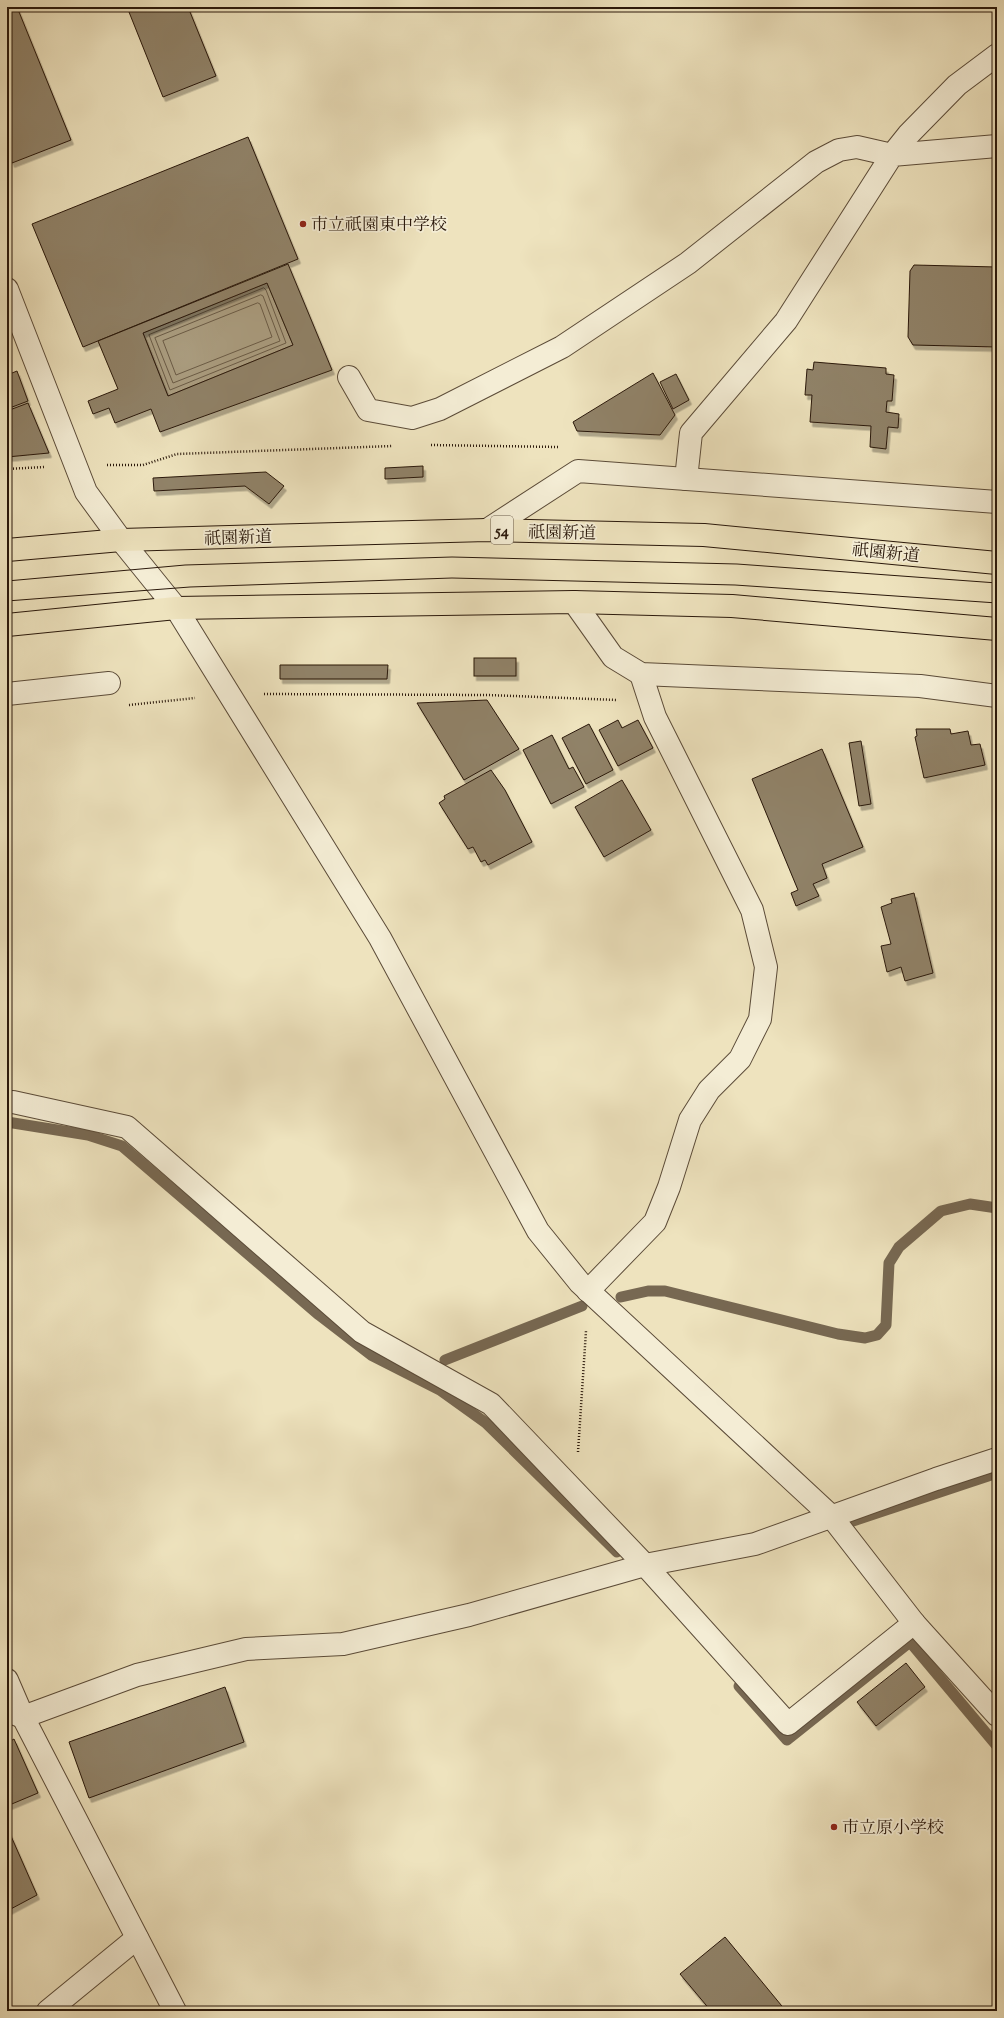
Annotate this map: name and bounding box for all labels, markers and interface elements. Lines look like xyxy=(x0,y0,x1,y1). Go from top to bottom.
place label: 市立祇園東中学校 xyxy=(311,214,447,238)
marker: 市立祇園東中学校 xyxy=(298,219,308,229)
road number: 54 xyxy=(491,516,513,544)
street label: 祇園新道 xyxy=(528,521,596,547)
street label: 祇園新道 xyxy=(204,526,272,552)
street label: 祇園新道 xyxy=(851,539,921,569)
place label: 市立原小学校 xyxy=(842,1817,944,1841)
marker: 市立原小学校 xyxy=(829,1822,839,1832)

